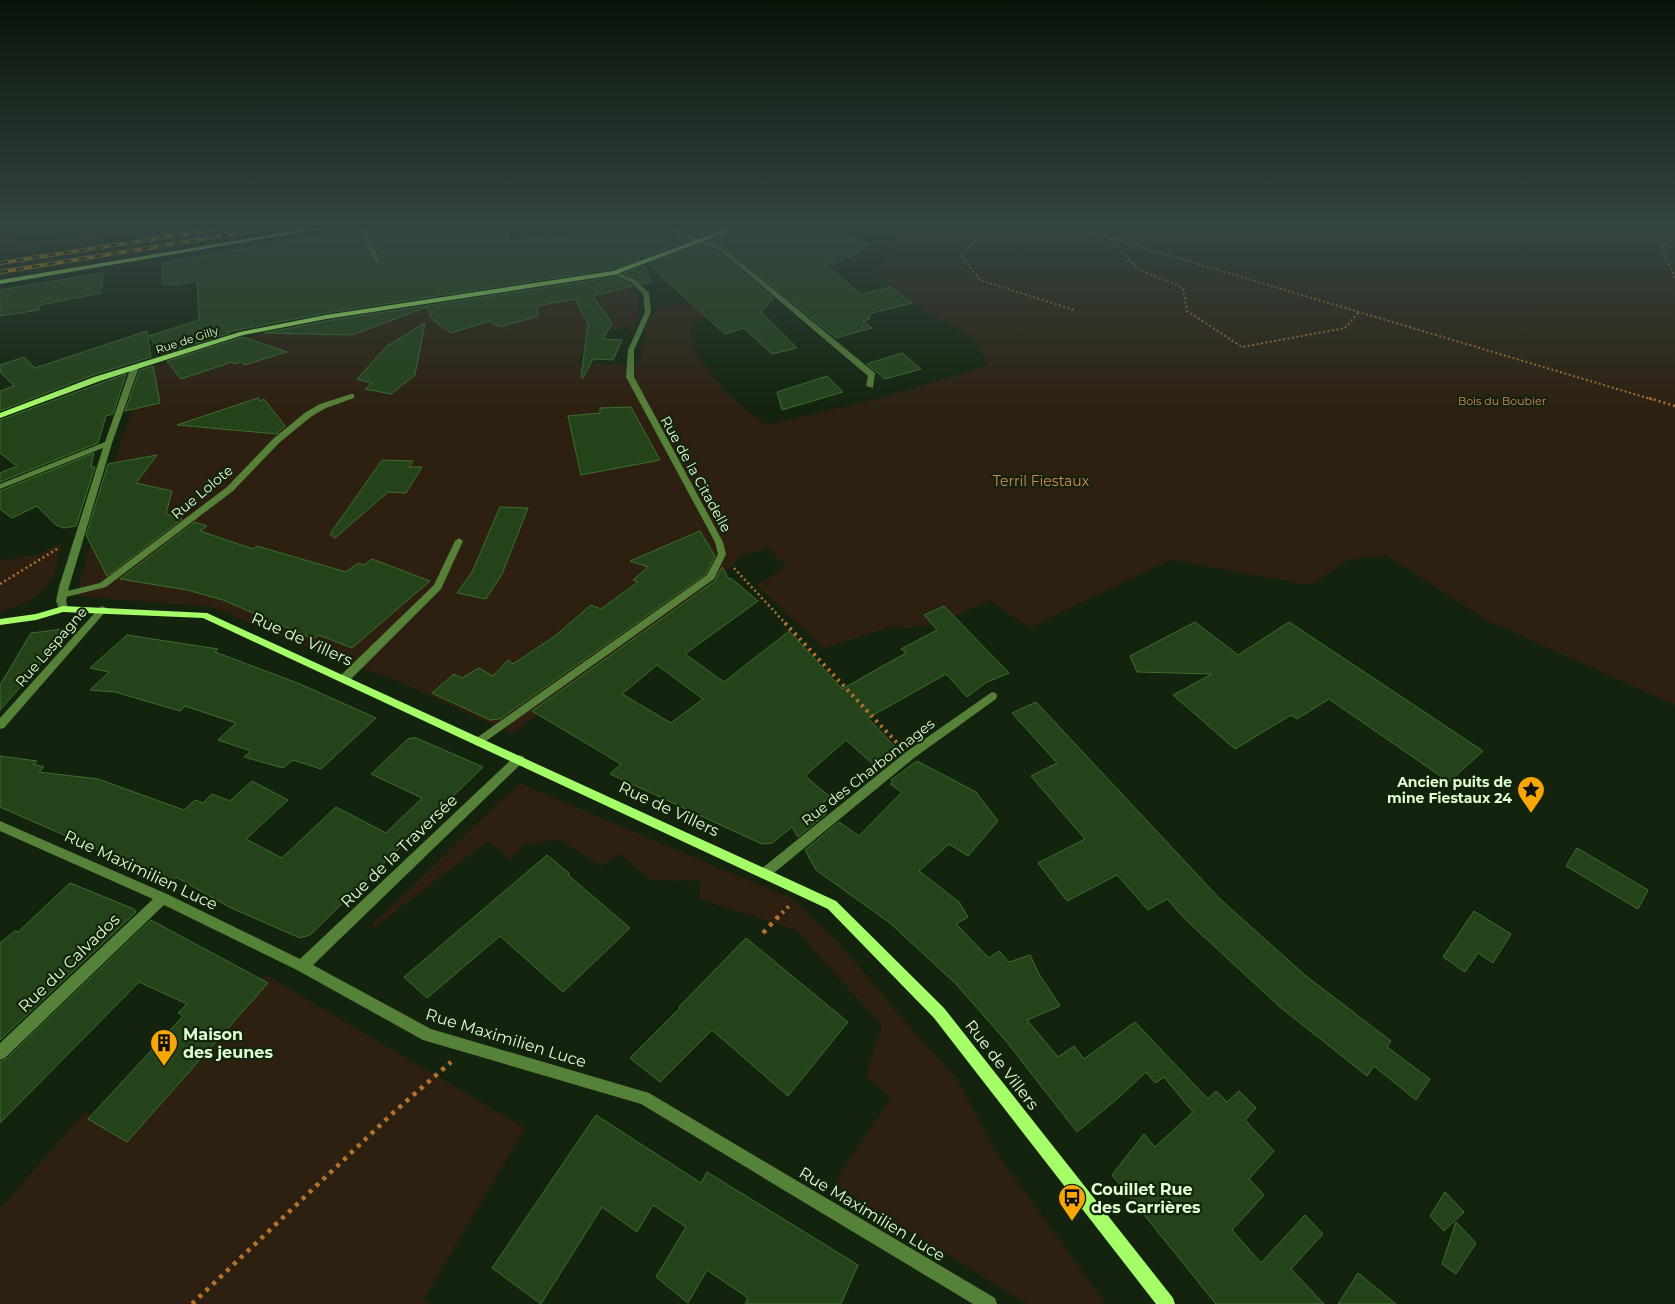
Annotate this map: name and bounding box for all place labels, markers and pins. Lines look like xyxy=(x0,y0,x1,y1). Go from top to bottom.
place label: Ancien puits de mine Fiestaux 24 xyxy=(1387,773,1512,807)
place icon: Ancien puits de mine Fiestaux 24 xyxy=(1516,775,1546,814)
place label: Maison des jeunes xyxy=(183,1025,273,1062)
building icon: Maison des jeunes xyxy=(149,1028,179,1067)
place label: Couillet Rue des Carrières xyxy=(1091,1180,1201,1217)
bus stop icon: Couillet Rue des Carrières xyxy=(1057,1183,1087,1222)

